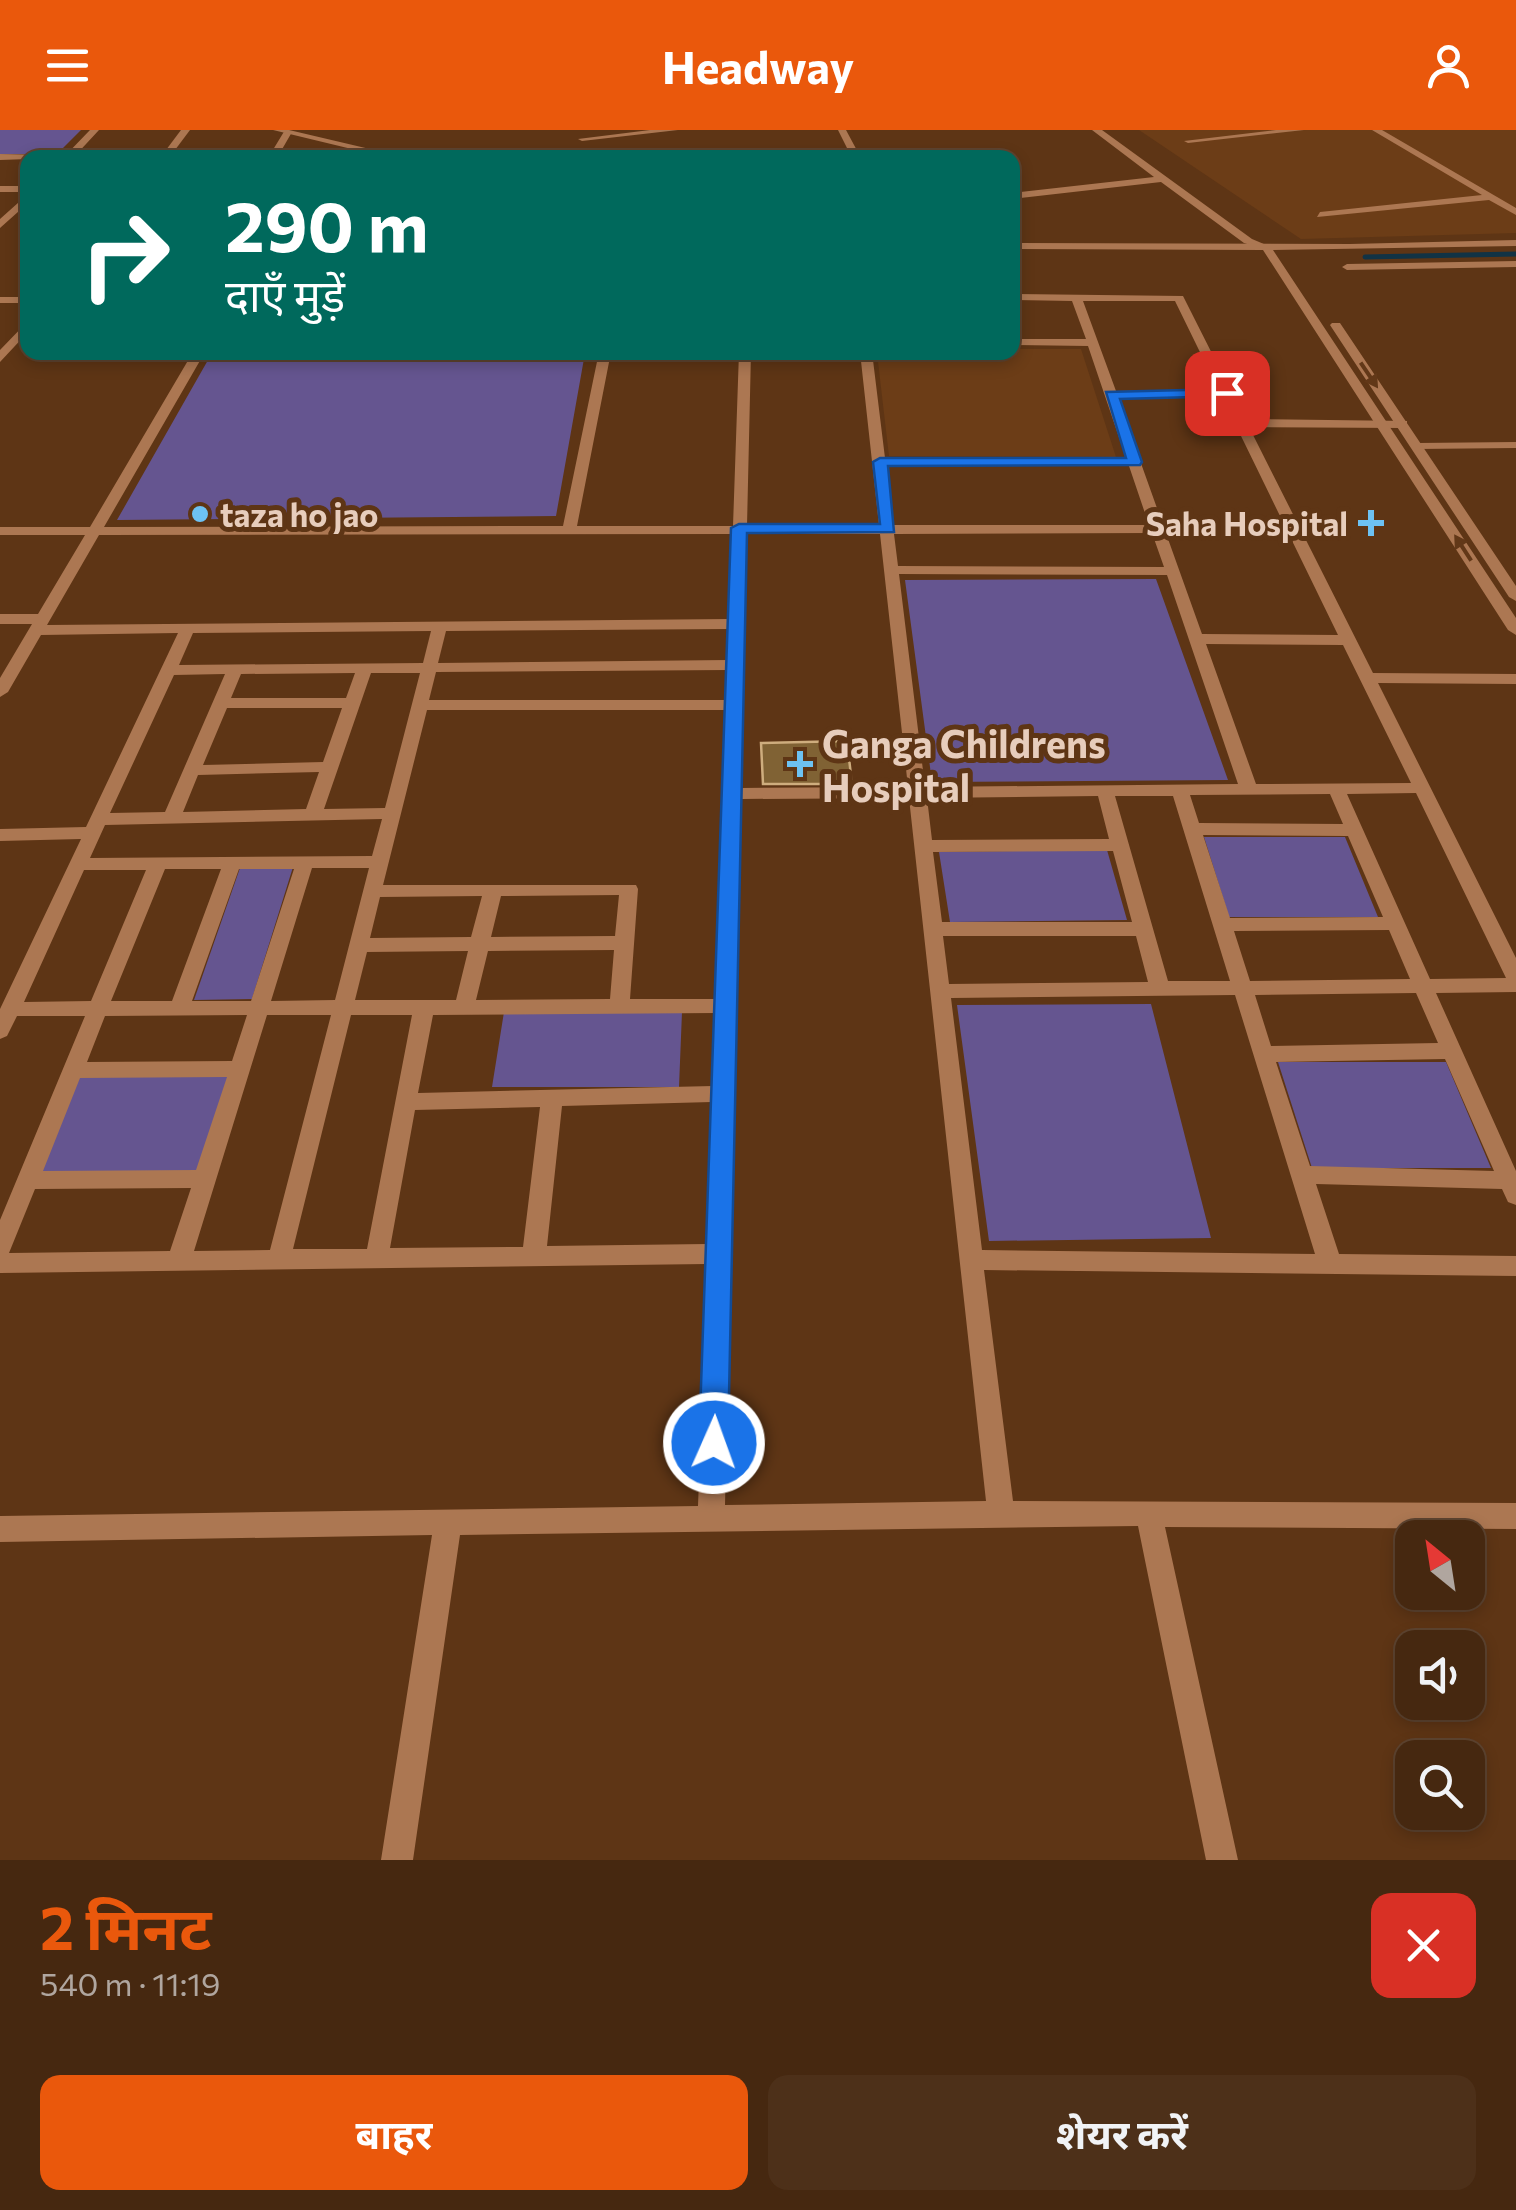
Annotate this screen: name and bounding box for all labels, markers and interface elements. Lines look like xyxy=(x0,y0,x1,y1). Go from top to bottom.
icon: menu xyxy=(40,38,95,93)
text: Headway xyxy=(662,38,854,93)
icon: person xyxy=(1421,38,1476,93)
text: 290 m xyxy=(225,181,429,266)
icon: right xyxy=(60,190,190,320)
text: दाएँ मुड़ें xyxy=(225,266,345,321)
pin xyxy=(1185,351,1270,436)
one-way arrow xyxy=(1360,361,1378,388)
icon: arrive xyxy=(1200,366,1255,421)
place label: taza ho jao xyxy=(220,494,378,534)
marker: taza ho jao xyxy=(189,503,211,525)
place label: Saha Hospital xyxy=(1146,503,1348,543)
marker: Saha Hospital xyxy=(1358,510,1384,536)
one-way arrow xyxy=(1455,534,1473,562)
place label: Ganga Childrens Hospital xyxy=(822,719,1106,810)
marker: Ganga Childrens Hospital xyxy=(787,751,813,777)
position arrow xyxy=(662,1391,766,1495)
north arrow xyxy=(1395,1520,1485,1610)
map controls xyxy=(1395,1520,1485,1830)
button: sound xyxy=(1395,1630,1485,1720)
button: search xyxy=(1395,1740,1485,1830)
text: 2 मिनट xyxy=(40,1889,212,1962)
button: close xyxy=(1371,1893,1476,1998)
text: 540 m · 11:19 xyxy=(40,1963,220,2003)
button: बाहर xyxy=(40,2075,748,2190)
button: शेयर करें xyxy=(768,2075,1476,2190)

